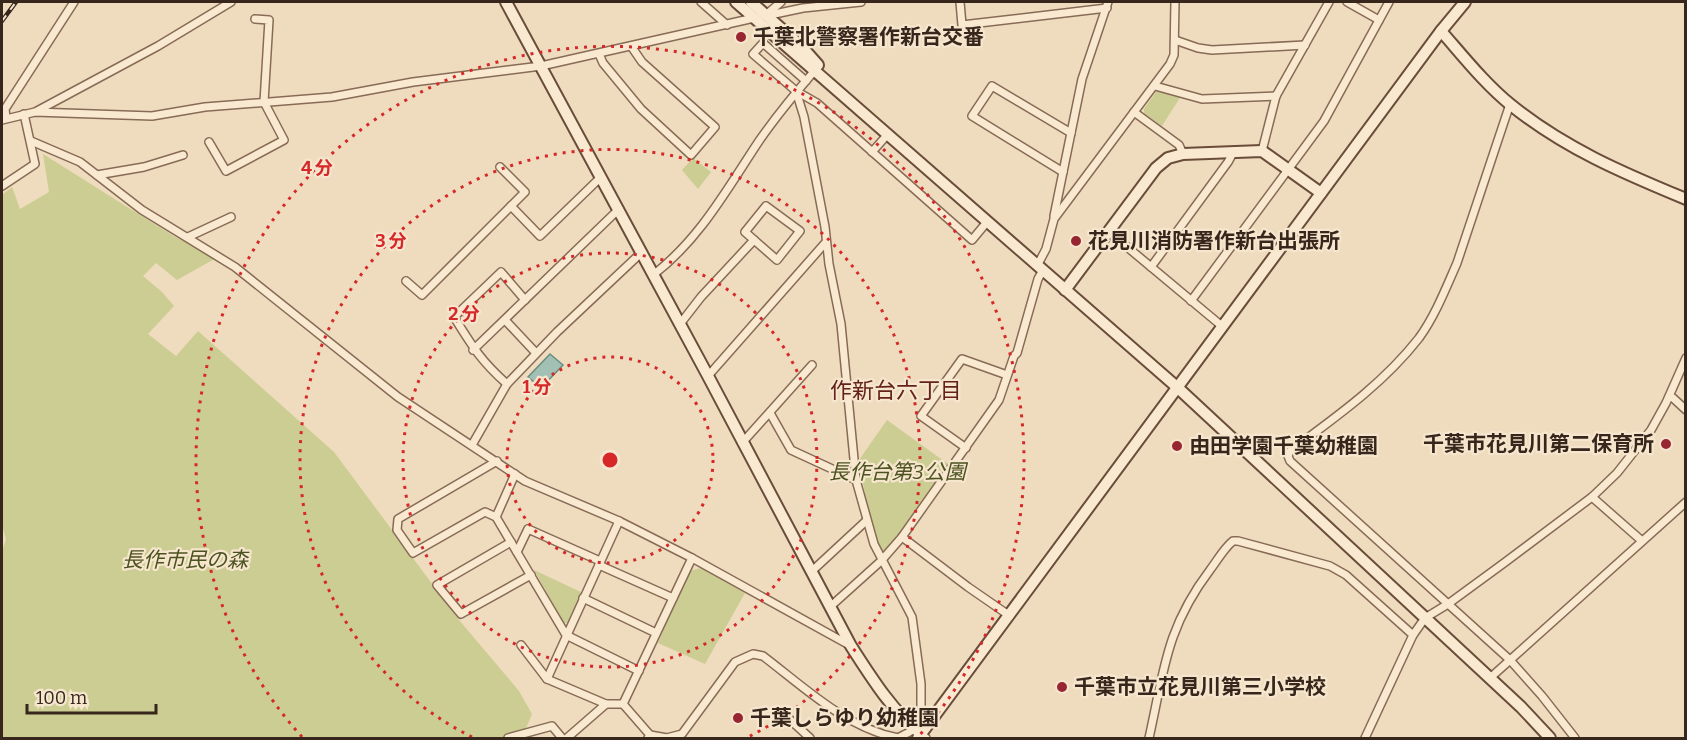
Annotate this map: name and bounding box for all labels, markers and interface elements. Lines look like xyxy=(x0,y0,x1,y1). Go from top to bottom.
place label: 千葉北警察署作新台交番 xyxy=(753,24,984,50)
marker: 千葉北警察署作新台交番 xyxy=(734,30,748,44)
text: 4 分 xyxy=(301,157,333,179)
place label: 花見川消防署作新台出張所 xyxy=(1088,228,1340,254)
text: 3 分 xyxy=(375,230,407,252)
marker: 花見川消防署作新台出張所 xyxy=(1069,234,1083,248)
text: 2 分 xyxy=(448,303,480,325)
text: 1 分 xyxy=(522,376,552,398)
district label: 作新台六丁目 xyxy=(830,377,962,404)
place label: 千葉市花見川第二保育所 xyxy=(1423,431,1654,457)
place label: 由田学園千葉幼稚園 xyxy=(1189,433,1378,459)
marker: 千葉市花見川第二保育所 xyxy=(1659,437,1673,451)
marker: 由田学園千葉幼稚園 xyxy=(1170,439,1184,453)
centre of rings xyxy=(600,450,620,470)
park label: 長作台第3公園 xyxy=(828,459,969,485)
park label: 長作市民の森 xyxy=(122,547,250,573)
place label: 千葉市立花見川第三小学校 xyxy=(1074,674,1326,700)
scale bar xyxy=(27,677,156,715)
marker: 千葉市立花見川第三小学校 xyxy=(1055,680,1069,694)
text: 100 m xyxy=(36,687,87,709)
place label: 千葉しらゆり幼稚園 xyxy=(750,705,939,731)
marker: 千葉しらゆり幼稚園 xyxy=(731,711,745,725)

